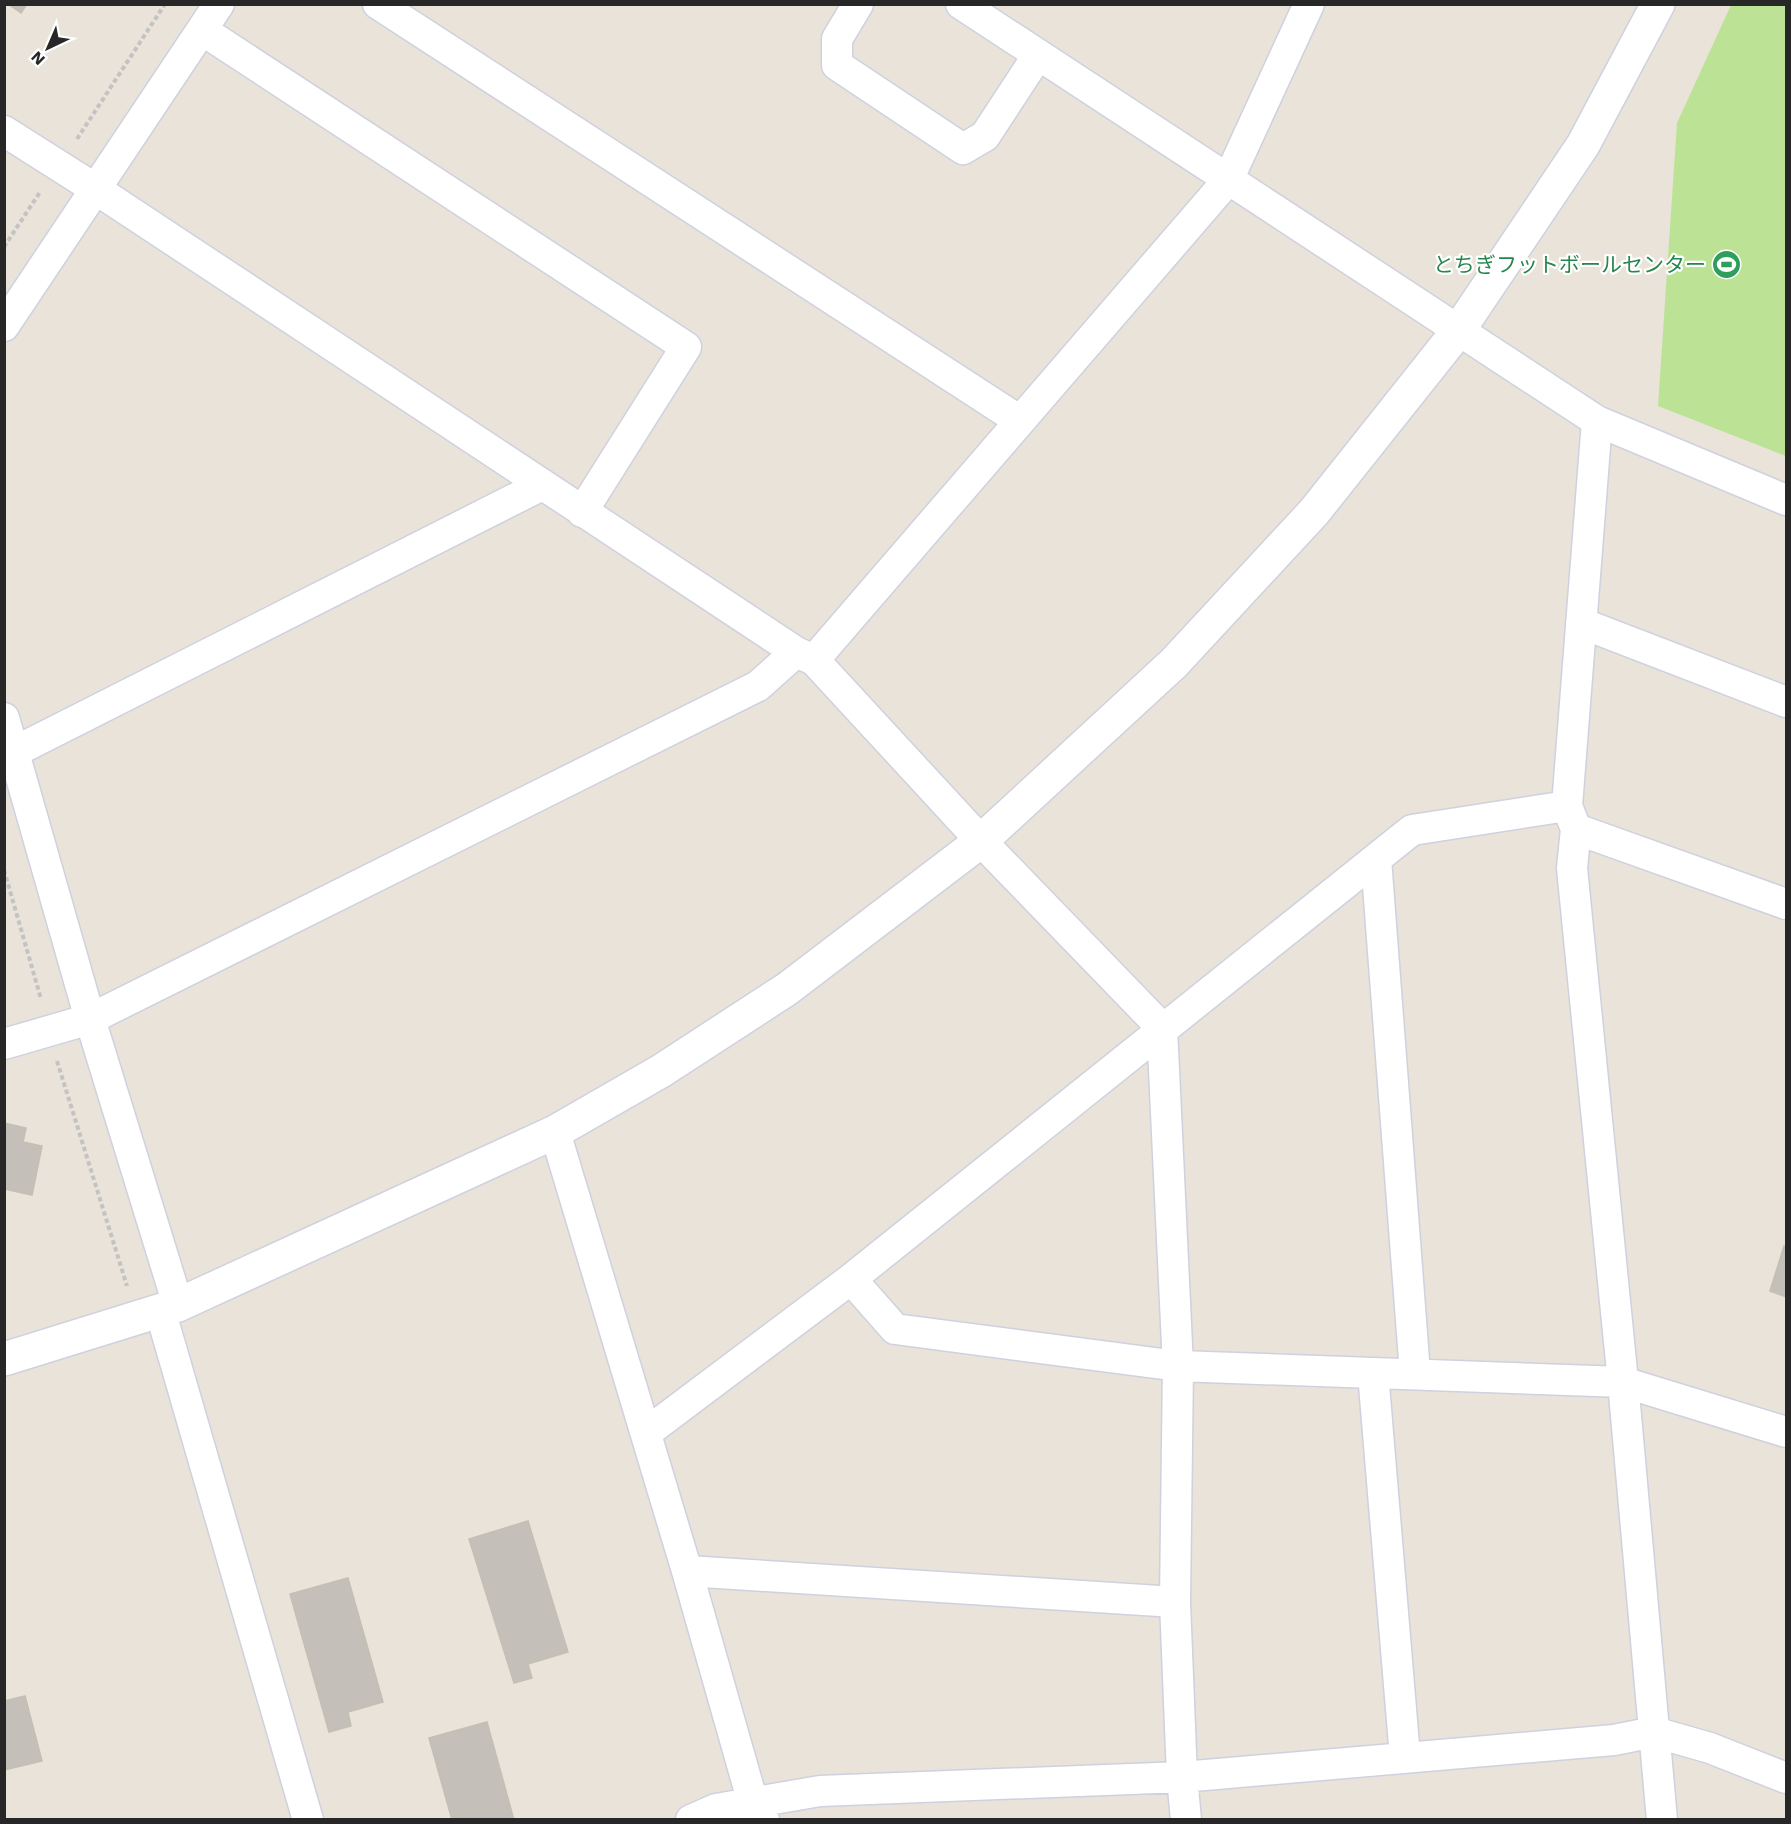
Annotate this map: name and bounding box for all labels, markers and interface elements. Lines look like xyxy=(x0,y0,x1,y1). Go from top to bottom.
north arrow xyxy=(18,18,78,78)
text: N xyxy=(27,47,49,69)
sports icon: とちぎフットボールセンター xyxy=(1711,248,1743,280)
place label: とちぎフットボールセンター xyxy=(1433,252,1706,277)

